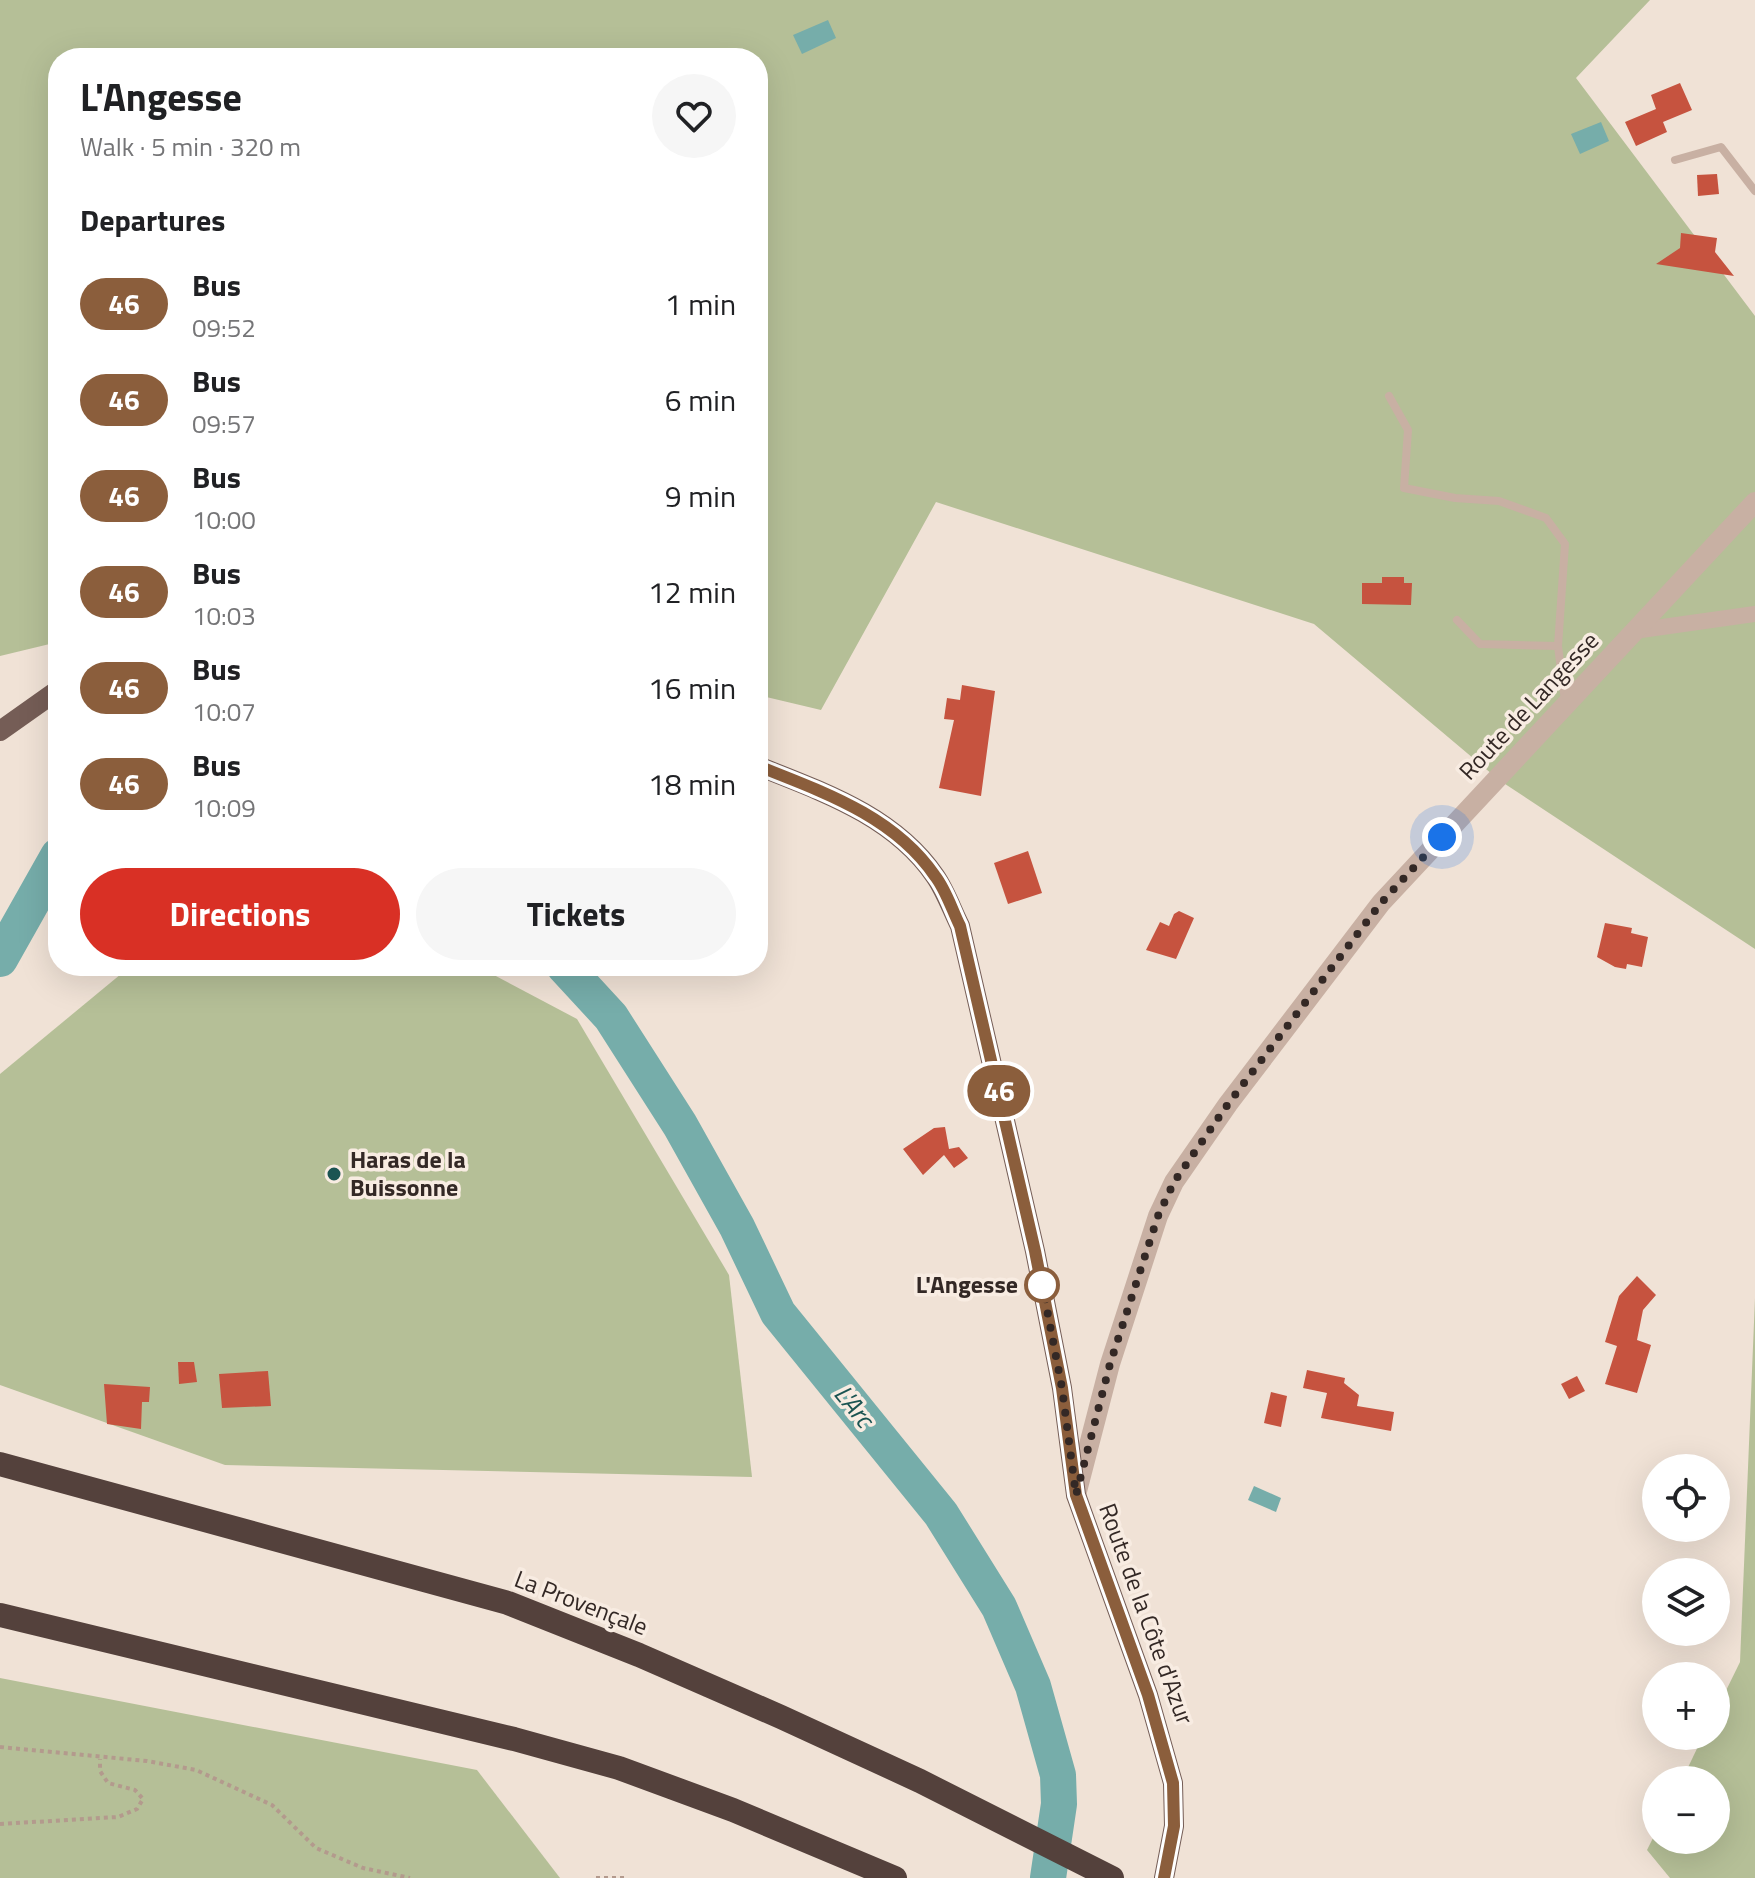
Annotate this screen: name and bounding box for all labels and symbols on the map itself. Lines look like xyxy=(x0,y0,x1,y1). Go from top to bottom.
street label: Route de Langesse xyxy=(1450,623,1607,788)
your location xyxy=(1422,817,1462,857)
line badge: 46 xyxy=(963,1065,1035,1117)
place label: Haras de la Buissonne xyxy=(350,1141,466,1205)
marker: Haras de la Buissonne xyxy=(325,1165,343,1183)
place label: L'Angesse xyxy=(916,1266,1018,1302)
marker: L'Angesse xyxy=(1025,1268,1059,1302)
water label: L'Arc xyxy=(825,1376,885,1437)
street label: Route de la Côte d'Azur xyxy=(1090,1498,1204,1729)
street label: La Provençale xyxy=(510,1560,653,1644)

